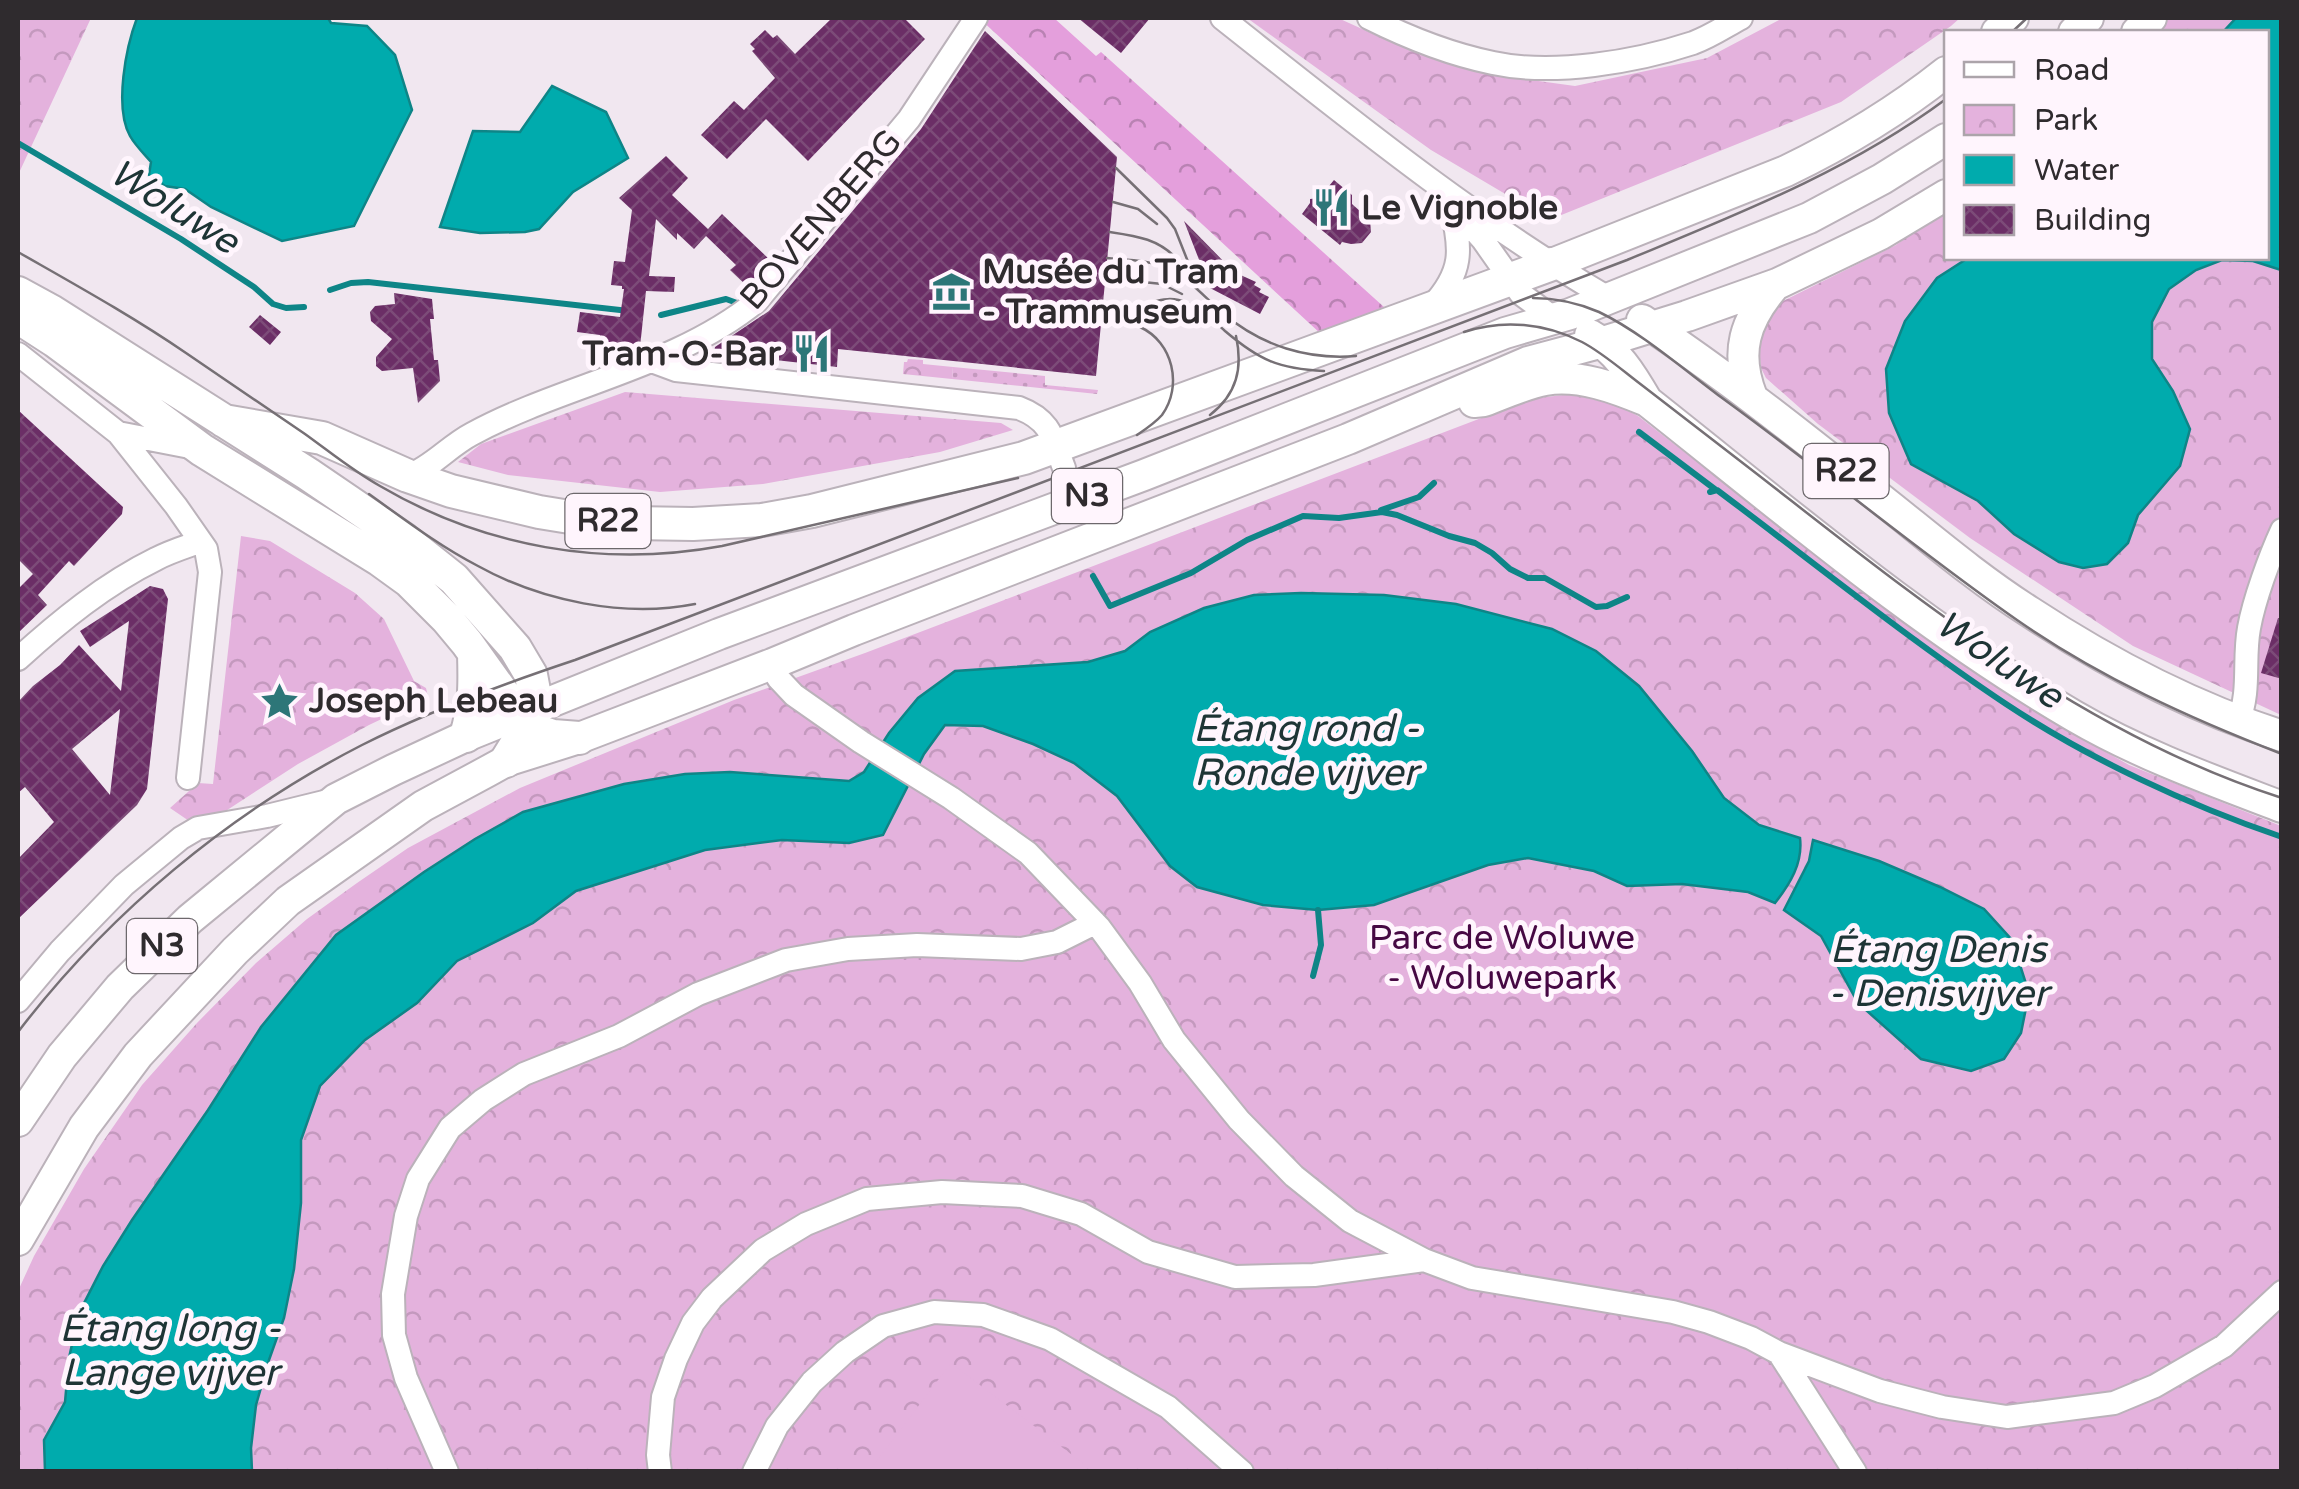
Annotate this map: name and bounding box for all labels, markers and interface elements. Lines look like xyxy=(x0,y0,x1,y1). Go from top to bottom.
legend xyxy=(1944,30,2269,260)
text: Road xyxy=(2034,52,2109,89)
text: Park xyxy=(2034,102,2098,139)
street label: BOVENBERG xyxy=(731,121,911,319)
water label: Woluwe xyxy=(101,149,249,266)
text: Water xyxy=(2034,152,2120,189)
restaurant icon: Le Vignoble xyxy=(1310,187,1352,229)
place label: Le Vignoble xyxy=(1361,187,1558,229)
text: Building xyxy=(2034,202,2151,239)
place label: Musée du Tram - Trammuseum xyxy=(982,251,1239,333)
museum icon: Musée du Tram - Trammuseum xyxy=(931,271,973,313)
place label: Tram-O-Bar xyxy=(581,333,782,375)
restaurant icon: Tram-O-Bar xyxy=(790,333,832,375)
road number: R22 xyxy=(1804,444,1888,498)
road number: N3 xyxy=(1052,469,1122,523)
road number: R22 xyxy=(566,494,650,548)
water label: Woluwe xyxy=(1927,601,2074,721)
place icon: Joseph Lebeau xyxy=(258,680,300,722)
place label: Joseph Lebeau xyxy=(308,680,558,722)
water label: Étang rond - Ronde vijver xyxy=(1193,706,1422,796)
park label: Parc de Woluwe - Woluwepark xyxy=(1369,917,1635,999)
road number: N3 xyxy=(127,919,197,973)
water label: Étang Denis - Denisvijver xyxy=(1828,927,2053,1017)
water label: Étang long - Lange vijver xyxy=(59,1306,283,1396)

